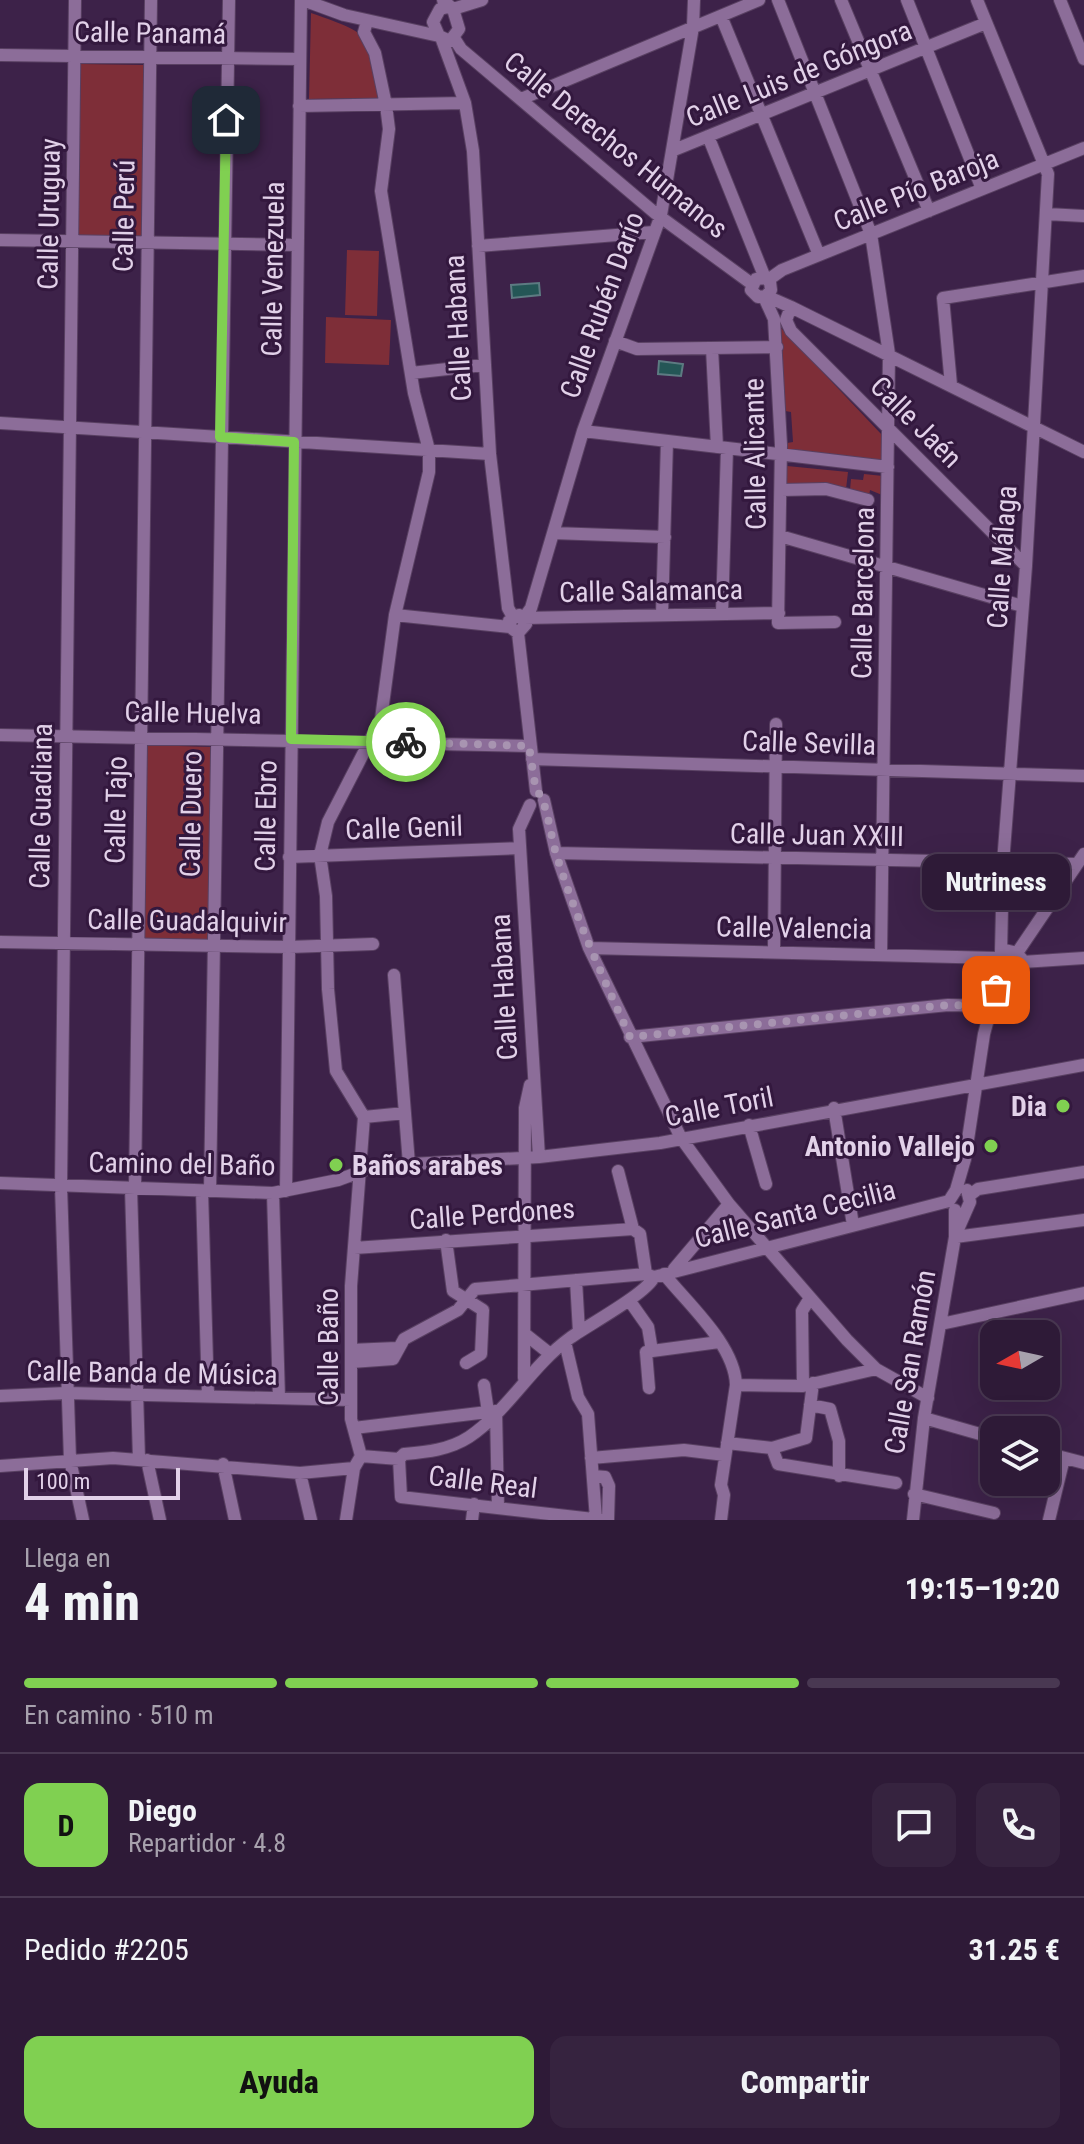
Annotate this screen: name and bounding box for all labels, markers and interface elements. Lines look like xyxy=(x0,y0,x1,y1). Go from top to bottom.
street label: Calle Luis de Góngora xyxy=(681,14,917,134)
street label: Calle Panamá xyxy=(74,15,226,51)
street label: Calle Derechos Humanos xyxy=(498,45,734,245)
pin xyxy=(192,86,260,154)
icon: home xyxy=(204,98,248,142)
street label: Calle Uruguay xyxy=(31,138,67,290)
street label: Calle Pío Baroja xyxy=(829,142,1003,238)
street label: Calle Perú xyxy=(107,160,141,272)
street label: Calle Venezuela xyxy=(255,181,291,357)
street label: Calle Rubén Darío xyxy=(553,207,651,403)
street label: Calle Habana xyxy=(438,254,478,402)
street label: Calle Jaén xyxy=(864,370,968,474)
street label: Calle Alicante xyxy=(737,378,773,530)
street label: Calle Málaga xyxy=(981,484,1023,630)
street label: Calle Barcelona xyxy=(845,507,881,679)
street label: Calle Salamanca xyxy=(559,573,743,609)
street label: Calle Huelva xyxy=(124,695,262,731)
courier xyxy=(366,702,446,782)
icon: bike xyxy=(384,720,428,764)
street label: Calle Guadiana xyxy=(23,723,59,889)
street label: Calle Sevilla xyxy=(742,724,876,762)
street label: Calle Duero xyxy=(173,750,209,878)
street label: Calle Tajo xyxy=(99,756,133,864)
street label: Calle Ebro xyxy=(249,760,283,872)
street label: Calle Genil xyxy=(345,809,463,847)
street label: Calle Juan XXIII xyxy=(730,817,904,853)
callout: Nutriness xyxy=(922,854,1070,910)
text: Nutriness xyxy=(945,867,1047,897)
street label: Calle Guadalquivir xyxy=(87,903,287,939)
street label: Calle Valencia xyxy=(716,910,872,946)
street label: Calle Habana xyxy=(484,913,524,1061)
pin xyxy=(962,956,1030,1024)
icon: bag xyxy=(974,968,1018,1012)
street label: Calle Toril xyxy=(662,1080,776,1134)
place label: Dia xyxy=(1011,1090,1047,1123)
marker: Dia xyxy=(1054,1097,1072,1115)
place label: Antonio Vallejo xyxy=(805,1130,975,1163)
marker: Antonio Vallejo xyxy=(982,1137,1000,1155)
street label: Camino del Baño xyxy=(88,1146,276,1182)
place label: Baños arabes xyxy=(352,1149,503,1182)
marker: Baños arabes xyxy=(327,1156,345,1174)
street label: Calle Santa Cecilia xyxy=(691,1173,899,1255)
street label: Calle Perdones xyxy=(408,1192,576,1236)
street label: Calle San Ramón xyxy=(878,1267,942,1457)
street label: Calle Baño xyxy=(312,1288,345,1406)
north arrow xyxy=(980,1320,1060,1400)
map controls xyxy=(980,1320,1060,1496)
street label: Calle Banda de Música xyxy=(26,1354,278,1392)
button: layers xyxy=(980,1416,1060,1496)
street label: Calle Real xyxy=(427,1459,539,1505)
scale bar xyxy=(24,1464,180,1500)
text: 100 m xyxy=(36,1469,90,1494)
text: Llega en xyxy=(24,1543,111,1573)
text: 19:15–19:20 xyxy=(905,1571,1060,1606)
text: 4 min xyxy=(24,1572,140,1633)
text: En camino · 510 m xyxy=(24,1700,213,1730)
button: chat xyxy=(872,1783,956,1867)
button: phone xyxy=(976,1783,1060,1867)
text: Diego xyxy=(128,1793,197,1828)
text: D xyxy=(58,1808,74,1843)
text: Repartidor · 4.8 xyxy=(128,1828,286,1858)
text: Pedido #2205 xyxy=(24,1932,189,1967)
text: 31.25 € xyxy=(969,1932,1060,1967)
button: Ayuda xyxy=(24,2036,534,2128)
button: Compartir xyxy=(550,2036,1060,2128)

